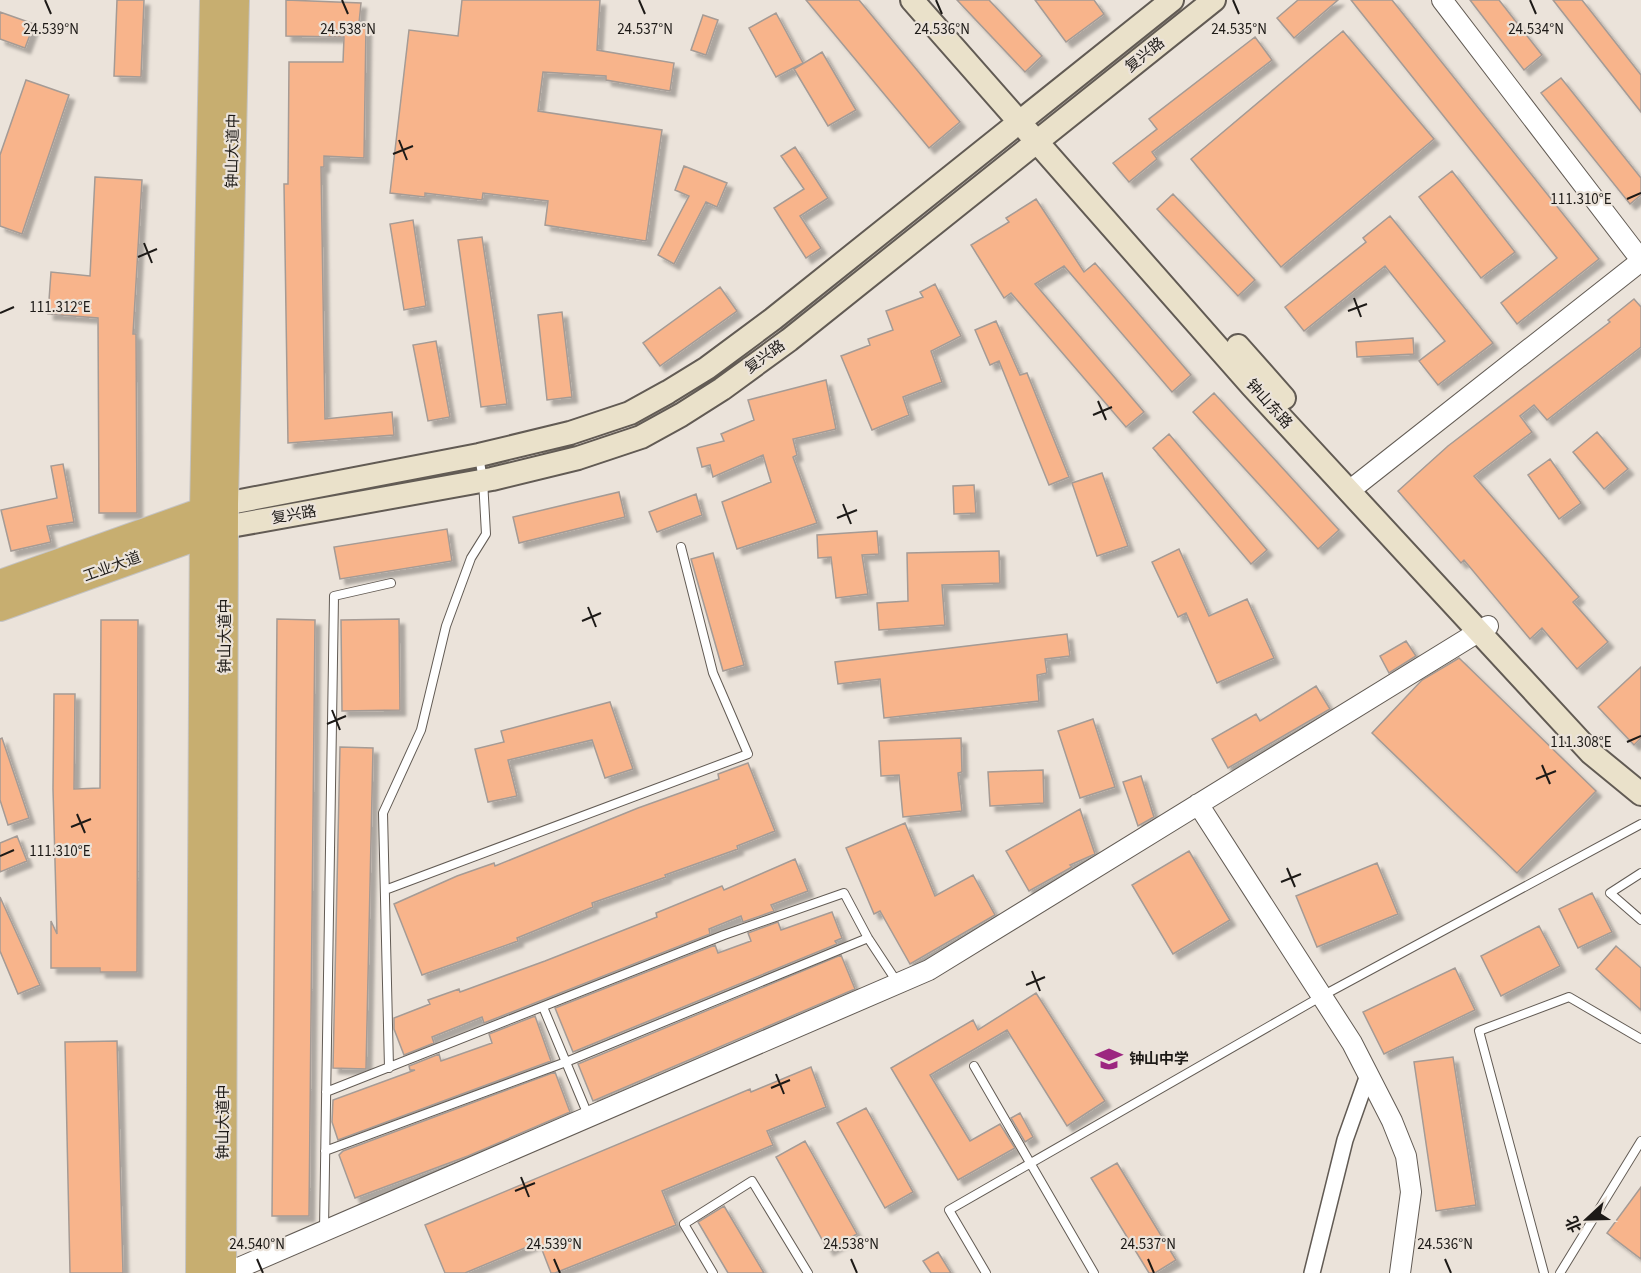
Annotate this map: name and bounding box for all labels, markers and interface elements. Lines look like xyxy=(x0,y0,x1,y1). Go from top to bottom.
text: 24.539°N xyxy=(23,19,79,40)
text: 24.538°N xyxy=(320,19,376,40)
text: 24.537°N xyxy=(617,19,673,40)
text: 24.536°N xyxy=(914,19,970,40)
text: 24.535°N xyxy=(1211,19,1267,40)
text: 24.534°N xyxy=(1508,19,1564,40)
street label: 复兴路 xyxy=(1121,33,1169,77)
street label: 钟山大道中 xyxy=(222,113,244,189)
text: 111.310°E xyxy=(1550,189,1612,210)
text: 111.312°E xyxy=(29,297,91,318)
street label: 复兴路 xyxy=(741,335,789,379)
street label: 钟山东路 xyxy=(1241,375,1297,433)
street label: 复兴路 xyxy=(270,501,318,529)
street label: 工业大道 xyxy=(80,547,144,587)
street label: 钟山大道中 xyxy=(215,598,236,674)
text: 111.308°E xyxy=(1550,732,1612,753)
text: 111.310°E xyxy=(29,841,91,862)
school or university icon: 钟山中学 xyxy=(1094,1044,1124,1074)
place label: 钟山中学 xyxy=(1129,1049,1189,1070)
street label: 钟山大道中 xyxy=(213,1084,234,1160)
north arrow xyxy=(1557,1189,1617,1249)
text: 北 xyxy=(1561,1213,1587,1236)
text: 24.540°N xyxy=(229,1234,285,1255)
text: 24.539°N xyxy=(526,1234,582,1255)
text: 24.538°N xyxy=(823,1234,879,1255)
text: 24.537°N xyxy=(1120,1234,1176,1255)
text: 24.536°N xyxy=(1417,1234,1473,1255)

